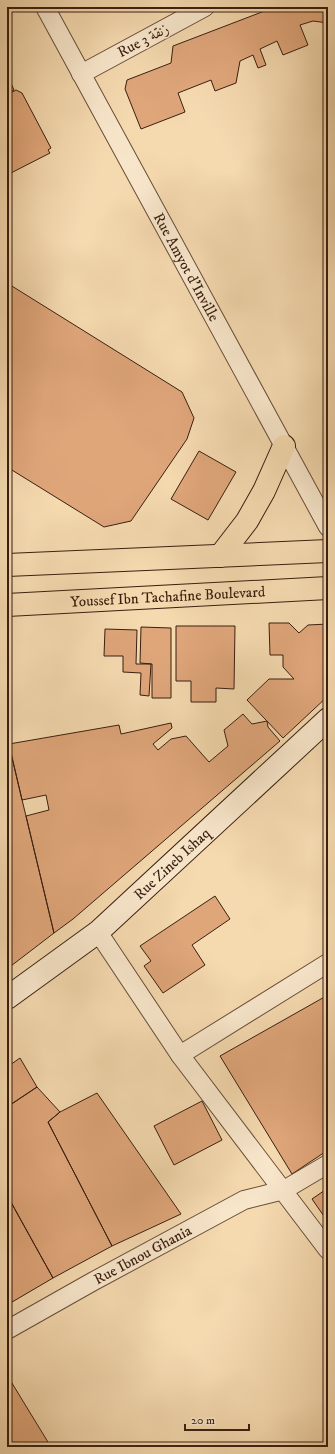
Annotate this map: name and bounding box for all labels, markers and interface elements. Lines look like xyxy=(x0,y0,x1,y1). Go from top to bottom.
street label: Rue 3 زنقة xyxy=(114,19,172,62)
street label: Rue Amyot d'Inville xyxy=(149,210,223,325)
street label: Youssef Ibn Tachafine Boulevard xyxy=(70,582,266,612)
street label: Rue Zineb Ishaq xyxy=(130,824,215,904)
street label: Rue Ibnou Ghania xyxy=(91,1221,195,1289)
scale bar xyxy=(185,1406,249,1432)
text: 20 m xyxy=(191,1413,215,1428)

